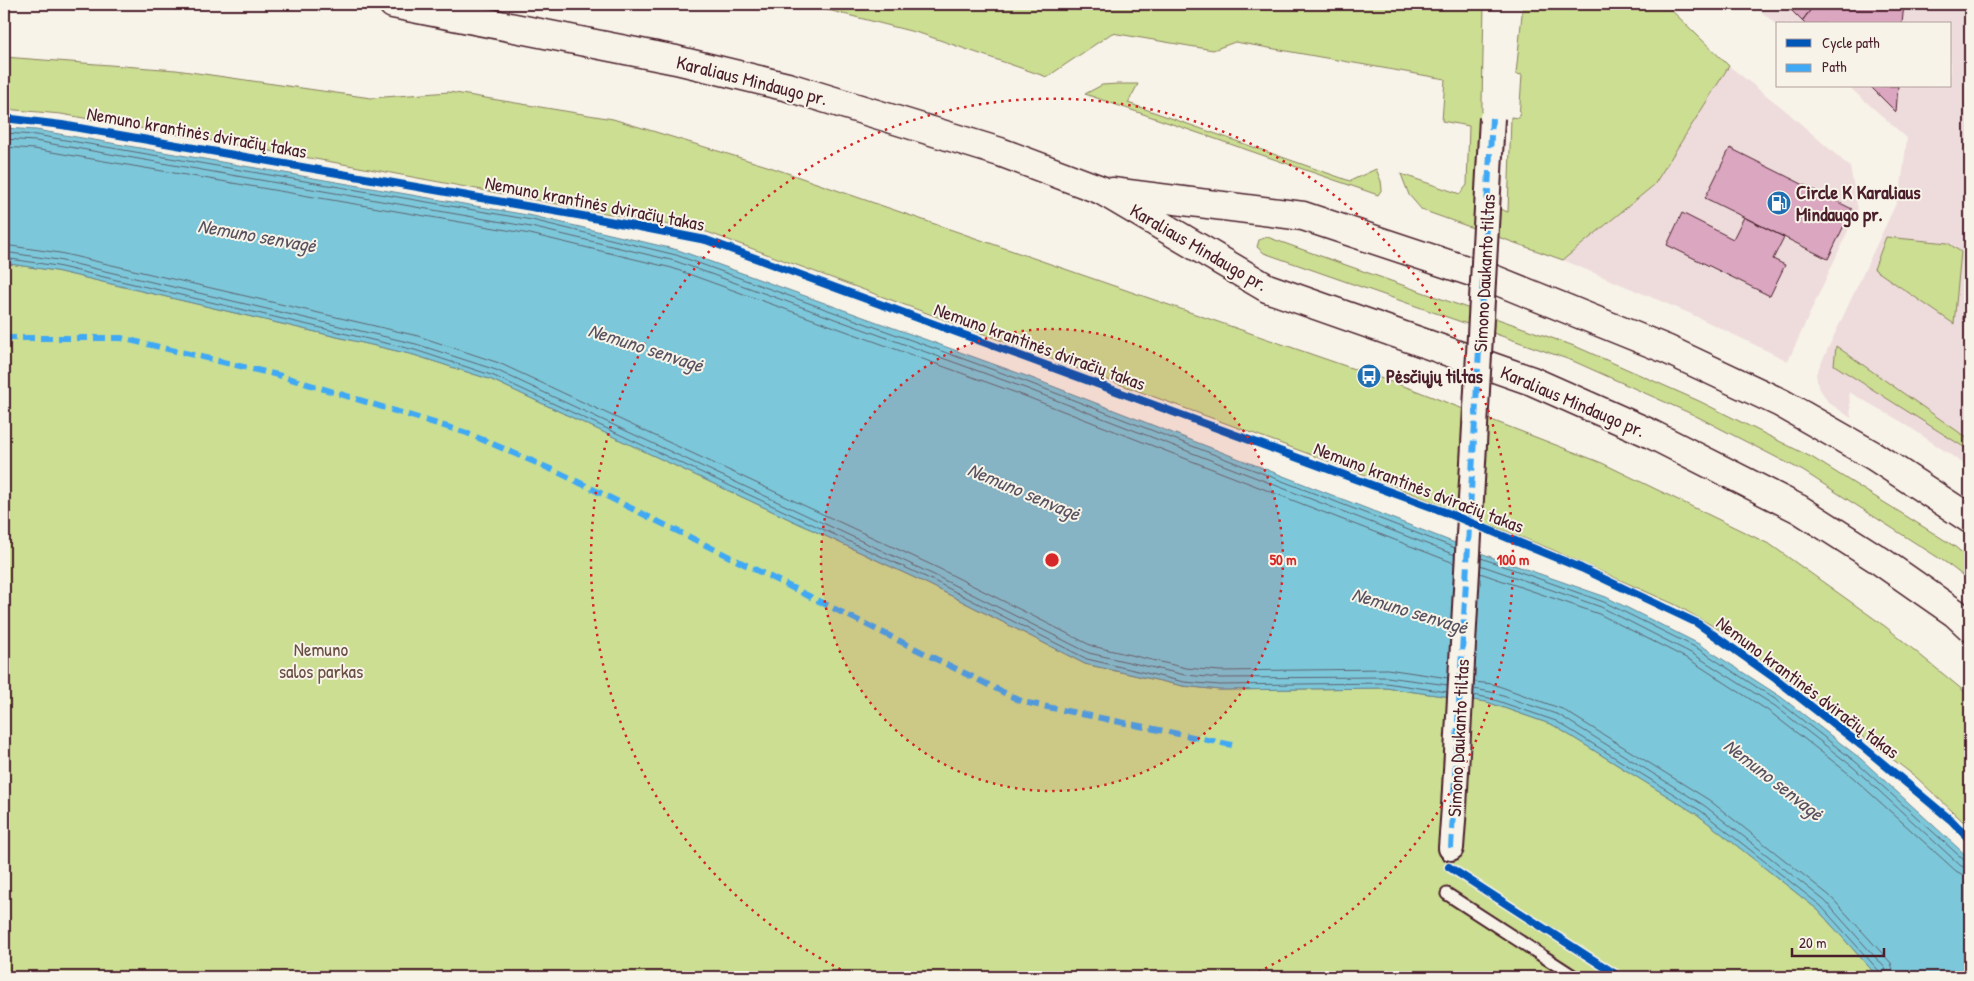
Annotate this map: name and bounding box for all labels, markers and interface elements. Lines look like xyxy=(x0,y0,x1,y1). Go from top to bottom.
legend xyxy=(1776,22,1952,88)
text: Cycle path xyxy=(1822,32,1880,53)
street label: Karaliaus Mindaugo pr. xyxy=(674,49,830,111)
text: Path xyxy=(1822,56,1847,77)
street label: Nemuno krantinės dviračių takas xyxy=(85,100,309,164)
street label: Nemuno krantinės dviračių takas xyxy=(483,169,707,237)
place label: Circle K Karaliaus Mindaugo pr. xyxy=(1796,179,1921,228)
fuel station icon: Circle K Karaliaus Mindaugo pr. xyxy=(1766,190,1792,216)
street label: Simono Daukanto tiltas xyxy=(1467,193,1501,353)
street label: Karaliaus Mindaugo pr. xyxy=(1125,197,1273,297)
water label: Nemuno senvagė xyxy=(196,211,319,260)
street label: Nemuno krantinės dviračių takas xyxy=(931,296,1149,396)
water label: Nemuno senvagė xyxy=(585,316,708,380)
street label: Karaliaus Mindaugo pr. xyxy=(1497,359,1649,443)
bus stop icon: Pėsčiųjų tiltas xyxy=(1356,363,1382,389)
place label: Pėsčiųjų tiltas xyxy=(1386,363,1484,389)
street label: Nemuno krantinės dviračių takas xyxy=(1310,435,1528,539)
water label: Nemuno senvagė xyxy=(963,455,1085,528)
text: 50 m xyxy=(1270,549,1296,570)
text: 100 m xyxy=(1497,549,1529,570)
centre of rings xyxy=(1043,551,1061,569)
water label: Nemuno senvagė xyxy=(1349,580,1472,642)
street label: Nemuno krantinės dviračių takas xyxy=(1711,610,1905,764)
park label: Nemuno salos parkas xyxy=(279,636,363,684)
street label: Simono Daukanto tiltas xyxy=(1441,658,1475,818)
water label: Nemuno senvagė xyxy=(1718,732,1830,828)
scale bar xyxy=(1792,926,1884,958)
text: 20 m xyxy=(1799,932,1826,953)

